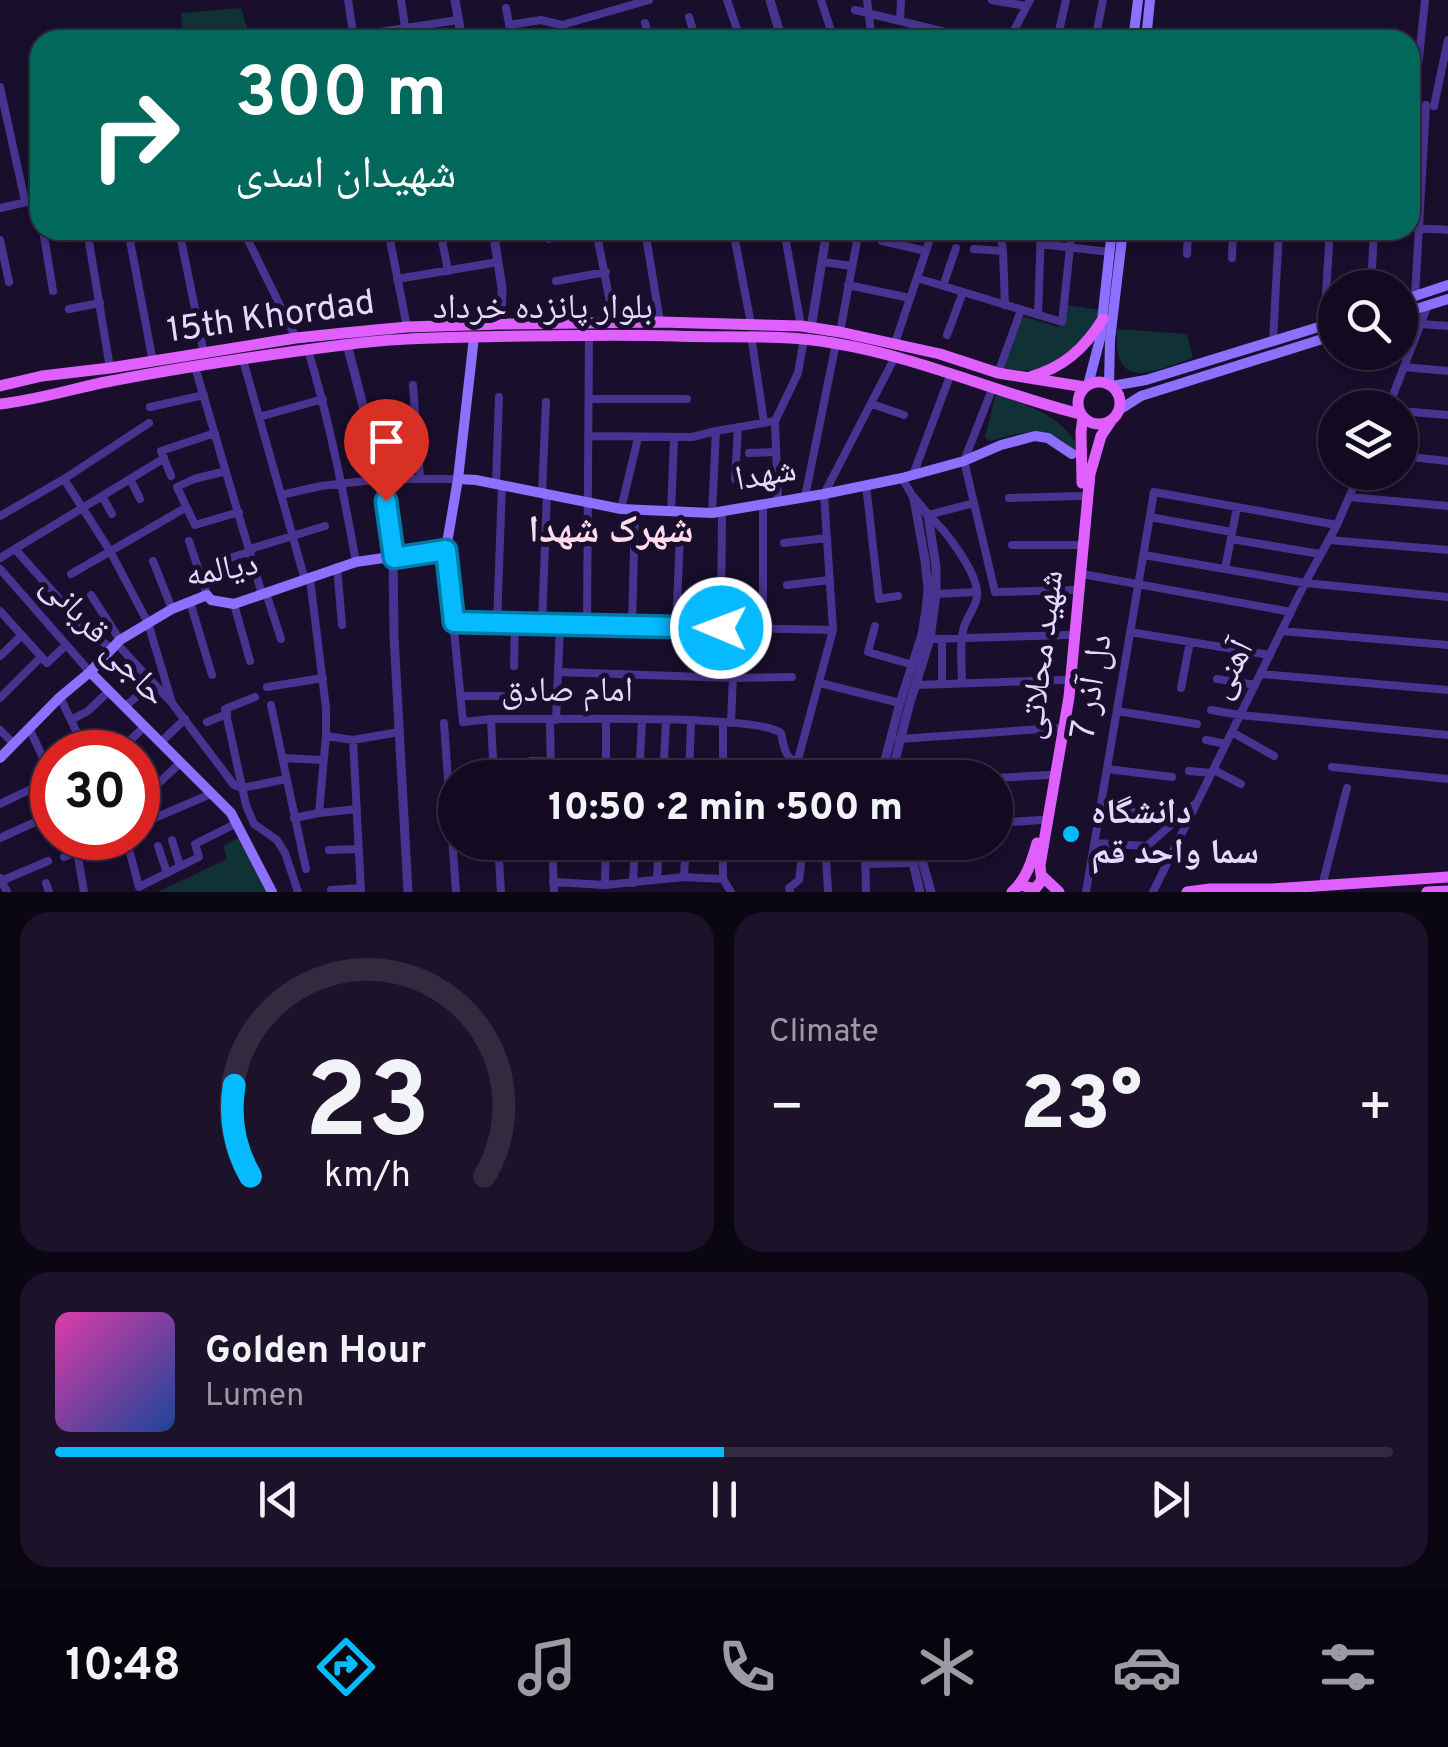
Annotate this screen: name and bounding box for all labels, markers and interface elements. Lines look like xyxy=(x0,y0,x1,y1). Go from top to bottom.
text: 300 m xyxy=(235,52,447,141)
icon: right xyxy=(70,70,200,200)
text: شهیدان اسدی xyxy=(235,147,456,204)
map controls xyxy=(1318,270,1418,490)
button: search xyxy=(1318,270,1418,370)
street label: 15th Khordad xyxy=(164,282,378,354)
street label: بلوار پانزده خرداد xyxy=(433,287,653,331)
button: layers xyxy=(1318,390,1418,490)
pin xyxy=(344,399,429,502)
icon: arrive xyxy=(359,414,414,469)
street label: شهدا xyxy=(732,449,800,503)
district label: شهرک شهدا xyxy=(528,508,694,557)
street label: دیالمه xyxy=(182,543,262,599)
street label: حاجی قربانی xyxy=(30,565,176,717)
street label: شهید محلاتی xyxy=(1011,568,1075,742)
position arrow xyxy=(669,576,773,680)
street label: دل آذر 7 xyxy=(1062,631,1124,743)
street label: آهنی xyxy=(1199,632,1265,707)
street label: امام صادق xyxy=(501,670,633,714)
speed limit sign: 30 xyxy=(30,730,160,860)
text: 10:50 · 2 min · 500 m xyxy=(548,785,903,834)
place label: دانشگاه سما واحد قم xyxy=(1091,792,1259,876)
marker: دانشگاه سما واحد قم xyxy=(1060,823,1082,845)
text: Climate xyxy=(769,1013,879,1053)
text: 23 xyxy=(304,1042,430,1174)
text: 23° xyxy=(1020,1061,1142,1156)
text: − xyxy=(769,1075,804,1145)
text: + xyxy=(1358,1075,1393,1145)
text: km/h xyxy=(324,1154,410,1200)
text: Golden Hour xyxy=(205,1328,426,1377)
text: Lumen xyxy=(205,1377,304,1417)
icon: previous xyxy=(251,1472,306,1527)
icon: pause xyxy=(697,1472,752,1527)
icon: next xyxy=(1143,1472,1198,1527)
icon: directions xyxy=(311,1632,381,1702)
icon: music xyxy=(512,1632,582,1702)
icon: phone xyxy=(712,1632,782,1702)
icon: climate xyxy=(912,1632,982,1702)
icon: car xyxy=(1112,1632,1182,1702)
icon: filters xyxy=(1313,1632,1383,1702)
text: 10:48 xyxy=(65,1639,181,1696)

